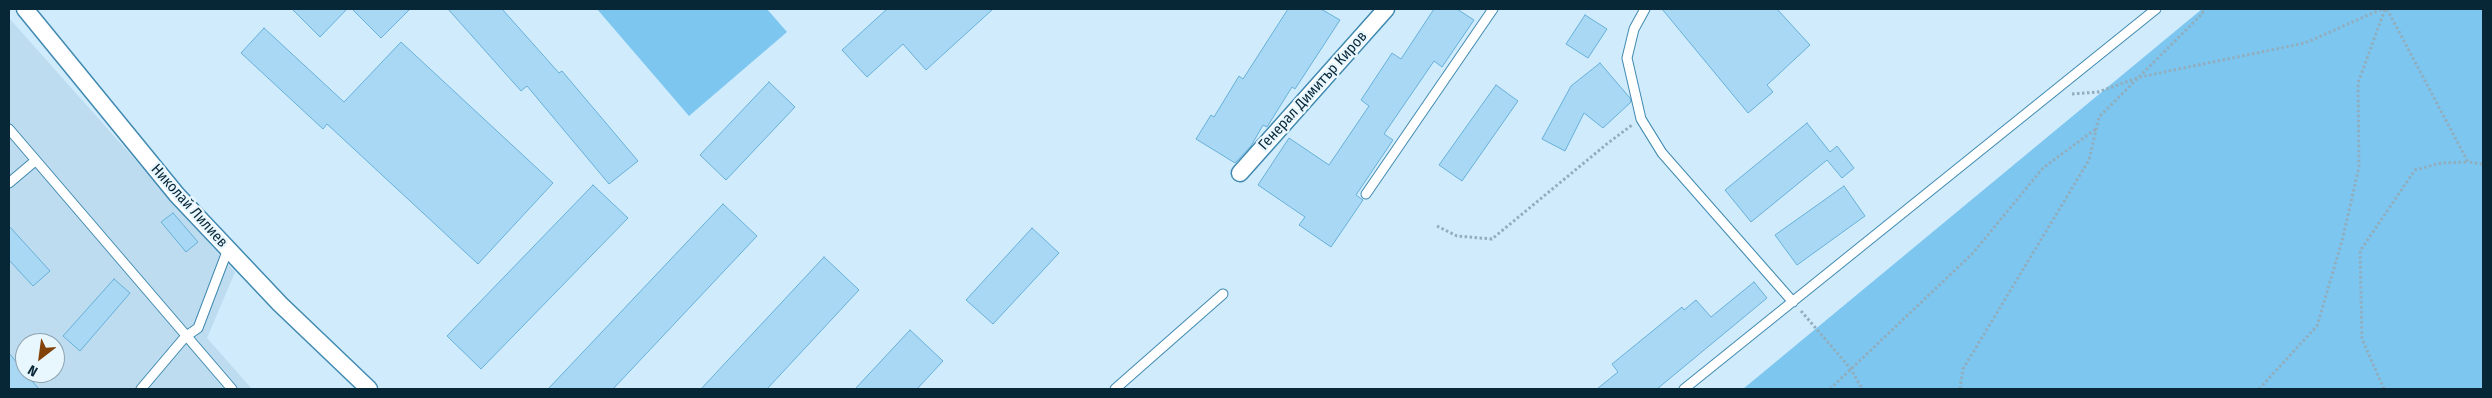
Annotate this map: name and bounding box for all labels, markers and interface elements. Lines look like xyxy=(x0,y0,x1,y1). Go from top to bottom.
street label: Генерал Димитър Киров xyxy=(1255,28,1371,154)
street label: Николай Лилиев xyxy=(147,161,231,251)
north arrow xyxy=(15,333,65,383)
text: N xyxy=(25,361,41,380)

